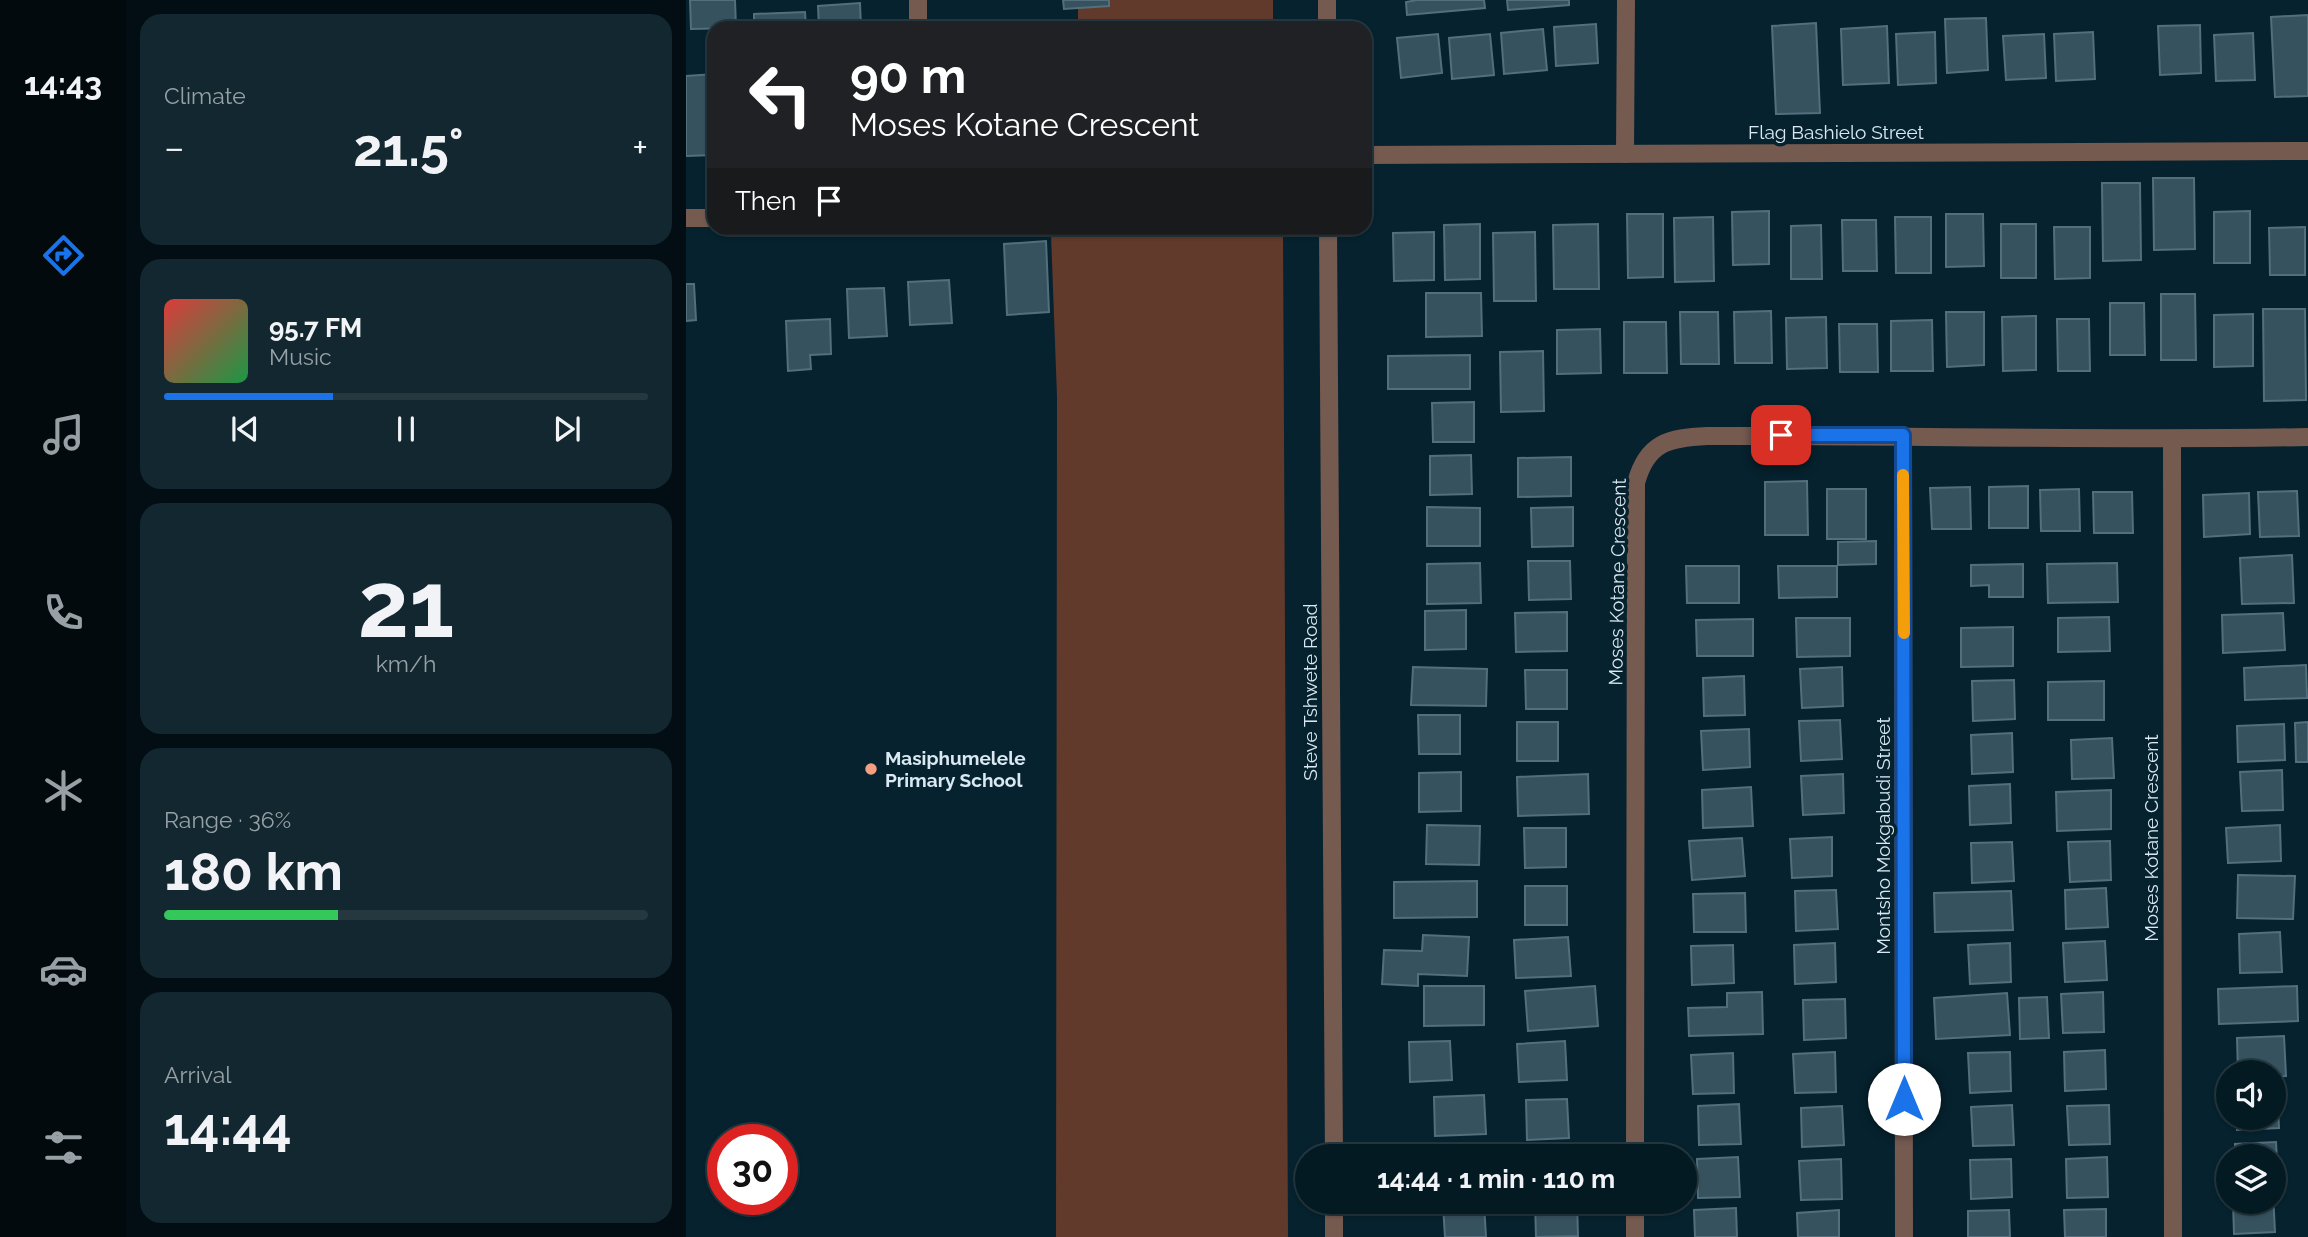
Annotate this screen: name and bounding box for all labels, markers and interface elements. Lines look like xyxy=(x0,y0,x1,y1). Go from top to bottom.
text: 90 m xyxy=(850,47,966,104)
icon: left xyxy=(735,49,826,140)
text: 14:43 xyxy=(24,65,102,102)
text: Climate xyxy=(164,82,246,109)
text: Moses Kotane Crescent xyxy=(850,106,1199,143)
text: 21.5° xyxy=(353,117,464,178)
street label: Flag Bashielo Street xyxy=(1748,121,1925,143)
text: − xyxy=(164,125,184,170)
text: + xyxy=(632,125,648,170)
icon: arrive xyxy=(810,182,848,220)
text: Then xyxy=(735,186,796,216)
icon: directions xyxy=(39,231,88,280)
text: 95.7 FM xyxy=(269,313,362,343)
text: Music xyxy=(269,343,332,370)
pin xyxy=(1751,405,1811,465)
icon: music xyxy=(39,410,88,459)
icon: previous xyxy=(226,410,264,448)
icon: pause xyxy=(387,410,425,448)
icon: next xyxy=(548,410,586,448)
icon: arrive xyxy=(1762,416,1800,454)
street label: Moses Kotane Crescent xyxy=(1604,478,1630,686)
text: 21 xyxy=(358,551,454,658)
icon: phone xyxy=(39,588,88,637)
street label: Steve Tshwete Road xyxy=(1299,603,1321,781)
text: km/h xyxy=(376,650,436,677)
street label: Montsho Mokgabudi Street xyxy=(1872,717,1894,955)
street label: Moses Kotane Crescent xyxy=(2140,734,2162,942)
place label: Masiphumelele Primary School xyxy=(885,747,1026,791)
marker: Masiphumelele Primary School xyxy=(863,761,879,777)
icon: climate xyxy=(39,766,88,815)
text: Range · 36% xyxy=(164,806,291,833)
text: 180 km xyxy=(164,841,343,902)
icon: car xyxy=(39,945,88,994)
map controls xyxy=(2216,1060,2286,1214)
button: sound xyxy=(2216,1060,2286,1130)
text: Arrival xyxy=(164,1061,231,1088)
position arrow xyxy=(1867,1062,1941,1136)
text: 14:44 xyxy=(164,1096,292,1157)
icon: filters xyxy=(39,1123,88,1172)
speed limit sign: 30 xyxy=(707,1124,798,1215)
button: layers xyxy=(2216,1144,2286,1214)
text: 14:44 · 1 min · 110 m xyxy=(1377,1164,1615,1194)

